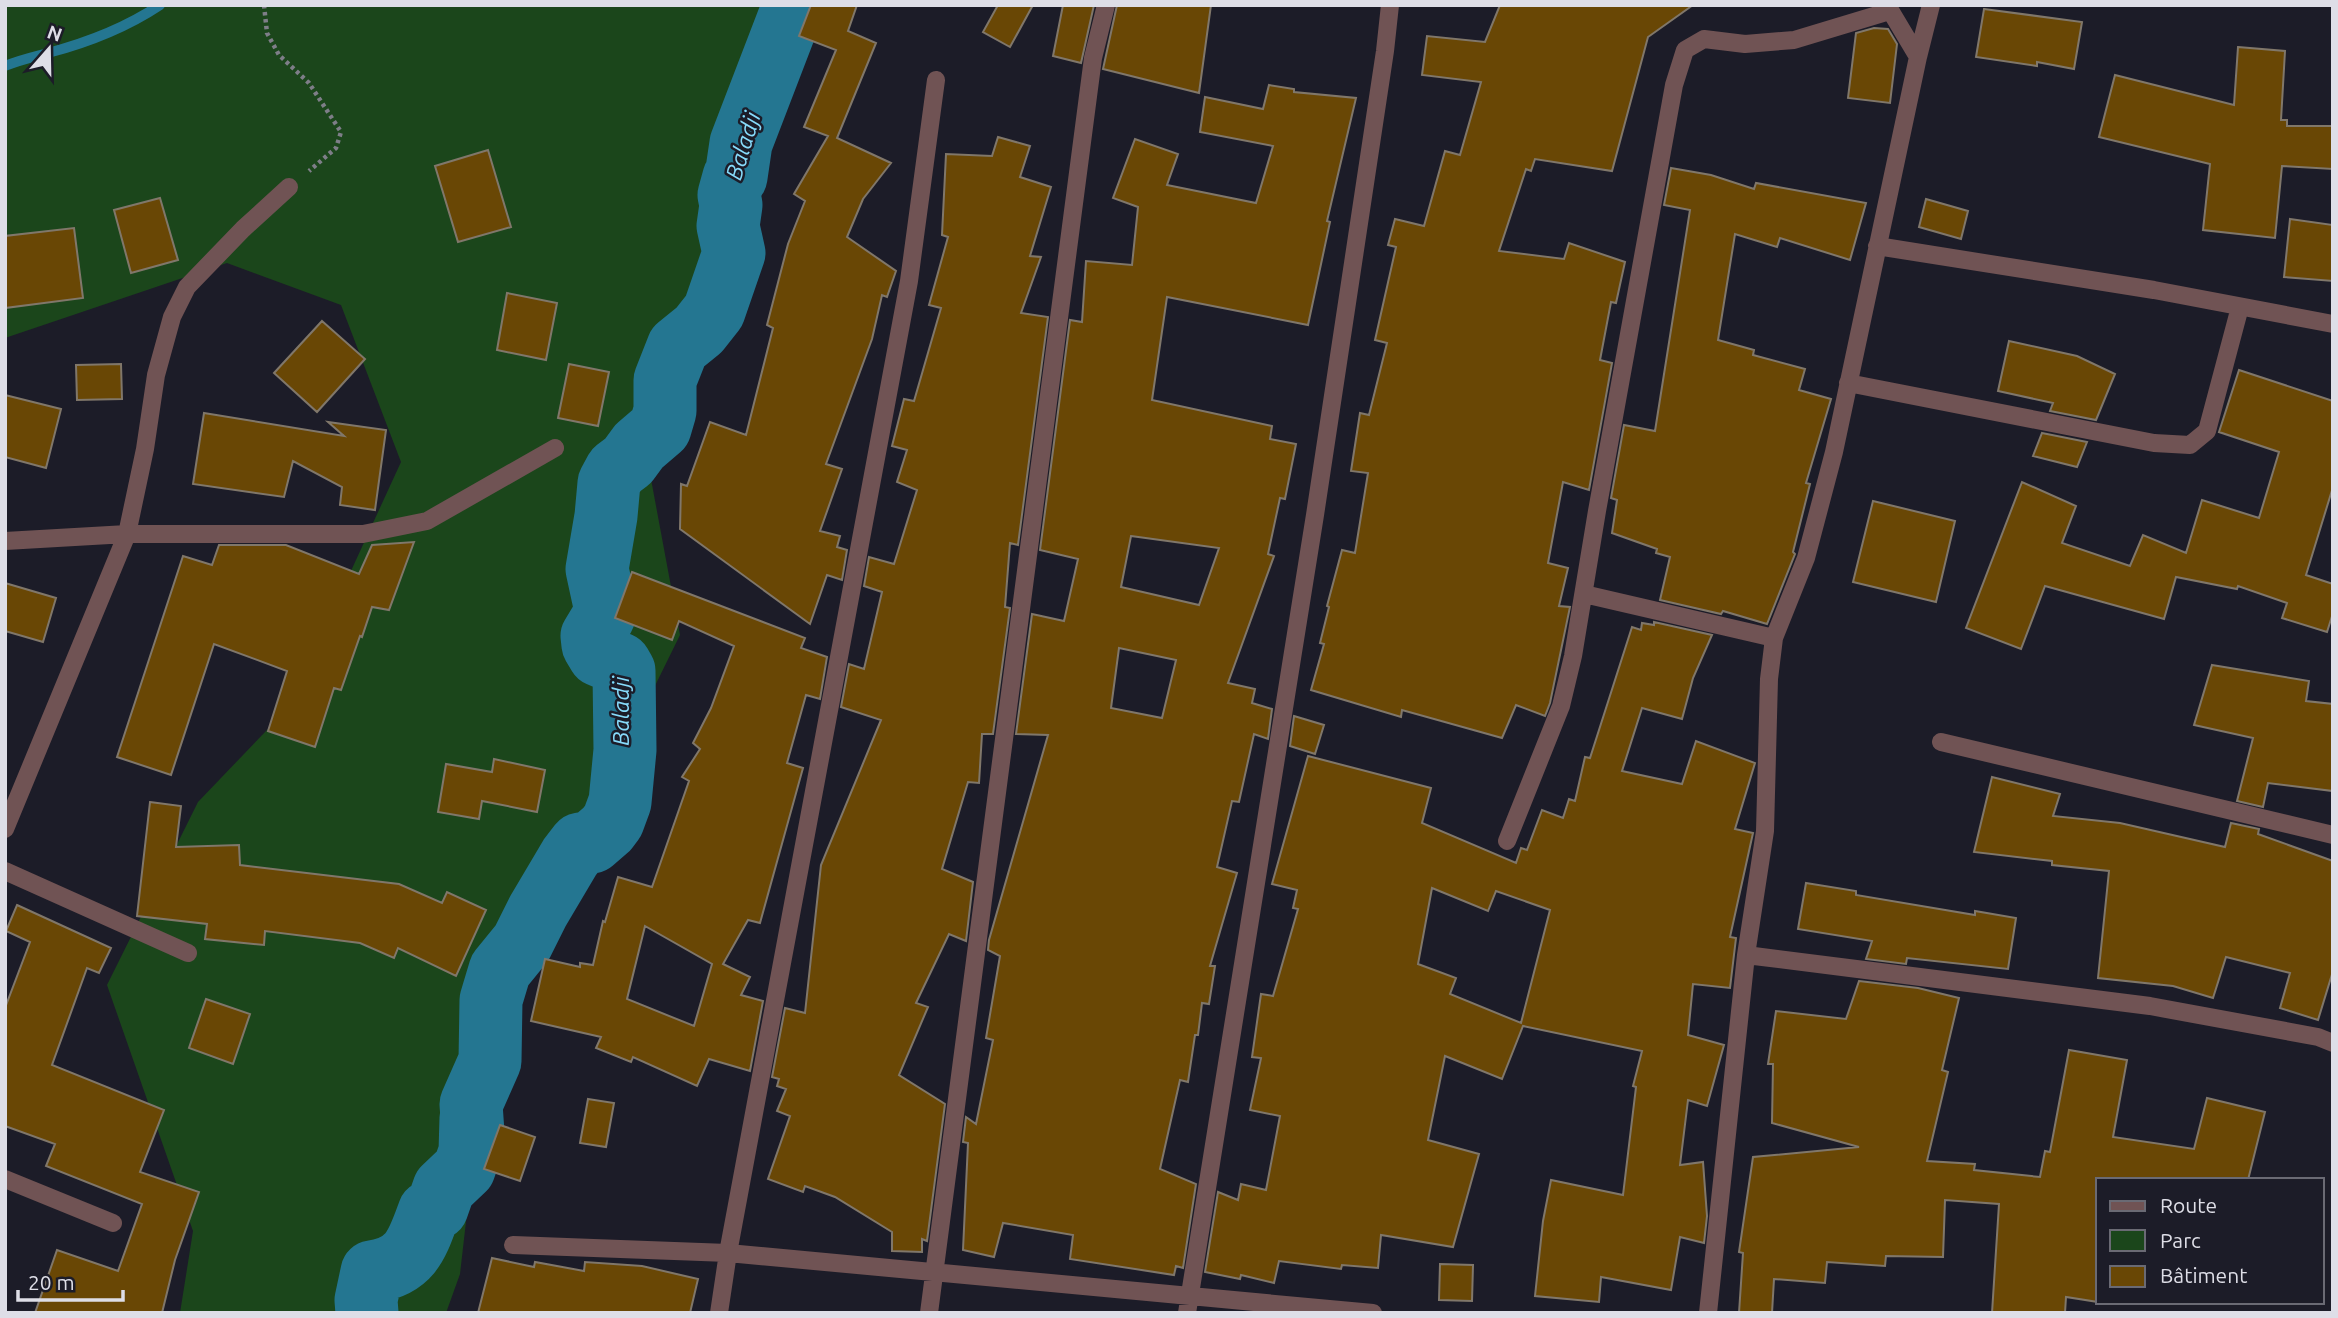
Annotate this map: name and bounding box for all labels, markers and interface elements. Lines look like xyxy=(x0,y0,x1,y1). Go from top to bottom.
north arrow xyxy=(14,14,84,84)
text: N xyxy=(44,20,65,46)
water label: Baladji xyxy=(720,108,765,183)
water label: Baladji xyxy=(608,675,633,746)
legend xyxy=(2096,1178,2324,1304)
text: Route xyxy=(2160,1193,2217,1217)
text: Parc xyxy=(2160,1228,2201,1252)
scale bar xyxy=(18,1258,122,1302)
text: Bâtiment xyxy=(2160,1263,2247,1287)
text: 20 m xyxy=(28,1270,75,1294)

